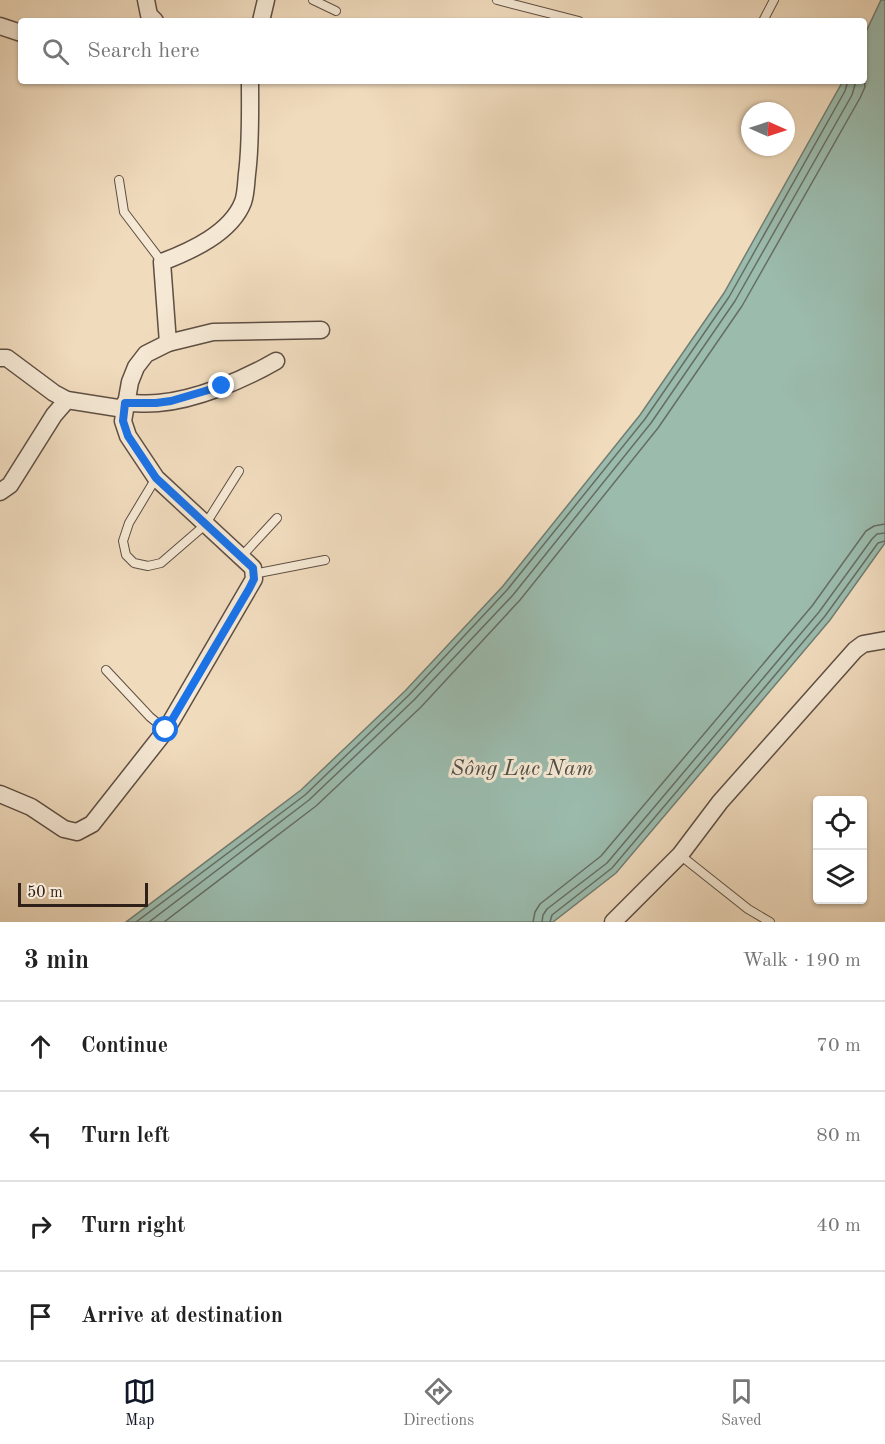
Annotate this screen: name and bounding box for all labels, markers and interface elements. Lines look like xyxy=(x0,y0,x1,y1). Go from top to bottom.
search box xyxy=(18,18,867,84)
icon: search xyxy=(39,35,72,68)
text: Search here xyxy=(87,40,200,62)
north arrow xyxy=(741,102,795,156)
route end xyxy=(208,372,234,398)
route start xyxy=(152,716,178,742)
water label: Sông Lục Nam xyxy=(450,758,594,780)
map controls xyxy=(813,796,867,904)
button: locate xyxy=(813,796,867,850)
button: layers xyxy=(813,850,867,904)
scale bar xyxy=(18,880,148,908)
text: 50 m xyxy=(27,885,63,901)
text: 3 min xyxy=(24,948,89,974)
text: Walk · 190 m xyxy=(742,951,861,971)
icon: ahead xyxy=(24,1030,57,1063)
text: Continue xyxy=(81,1035,168,1057)
text: 70 m xyxy=(816,1036,861,1056)
icon: left xyxy=(24,1120,57,1153)
text: Turn left xyxy=(81,1125,170,1147)
text: 80 m xyxy=(816,1126,861,1146)
icon: right xyxy=(24,1210,57,1243)
text: Turn right xyxy=(81,1215,185,1237)
text: 40 m xyxy=(816,1216,861,1236)
icon: arrive xyxy=(24,1300,57,1333)
text: Arrive at destination xyxy=(81,1305,283,1327)
tab: Map xyxy=(123,1375,156,1431)
tab: Directions xyxy=(403,1375,474,1431)
tab: Saved xyxy=(721,1375,762,1431)

